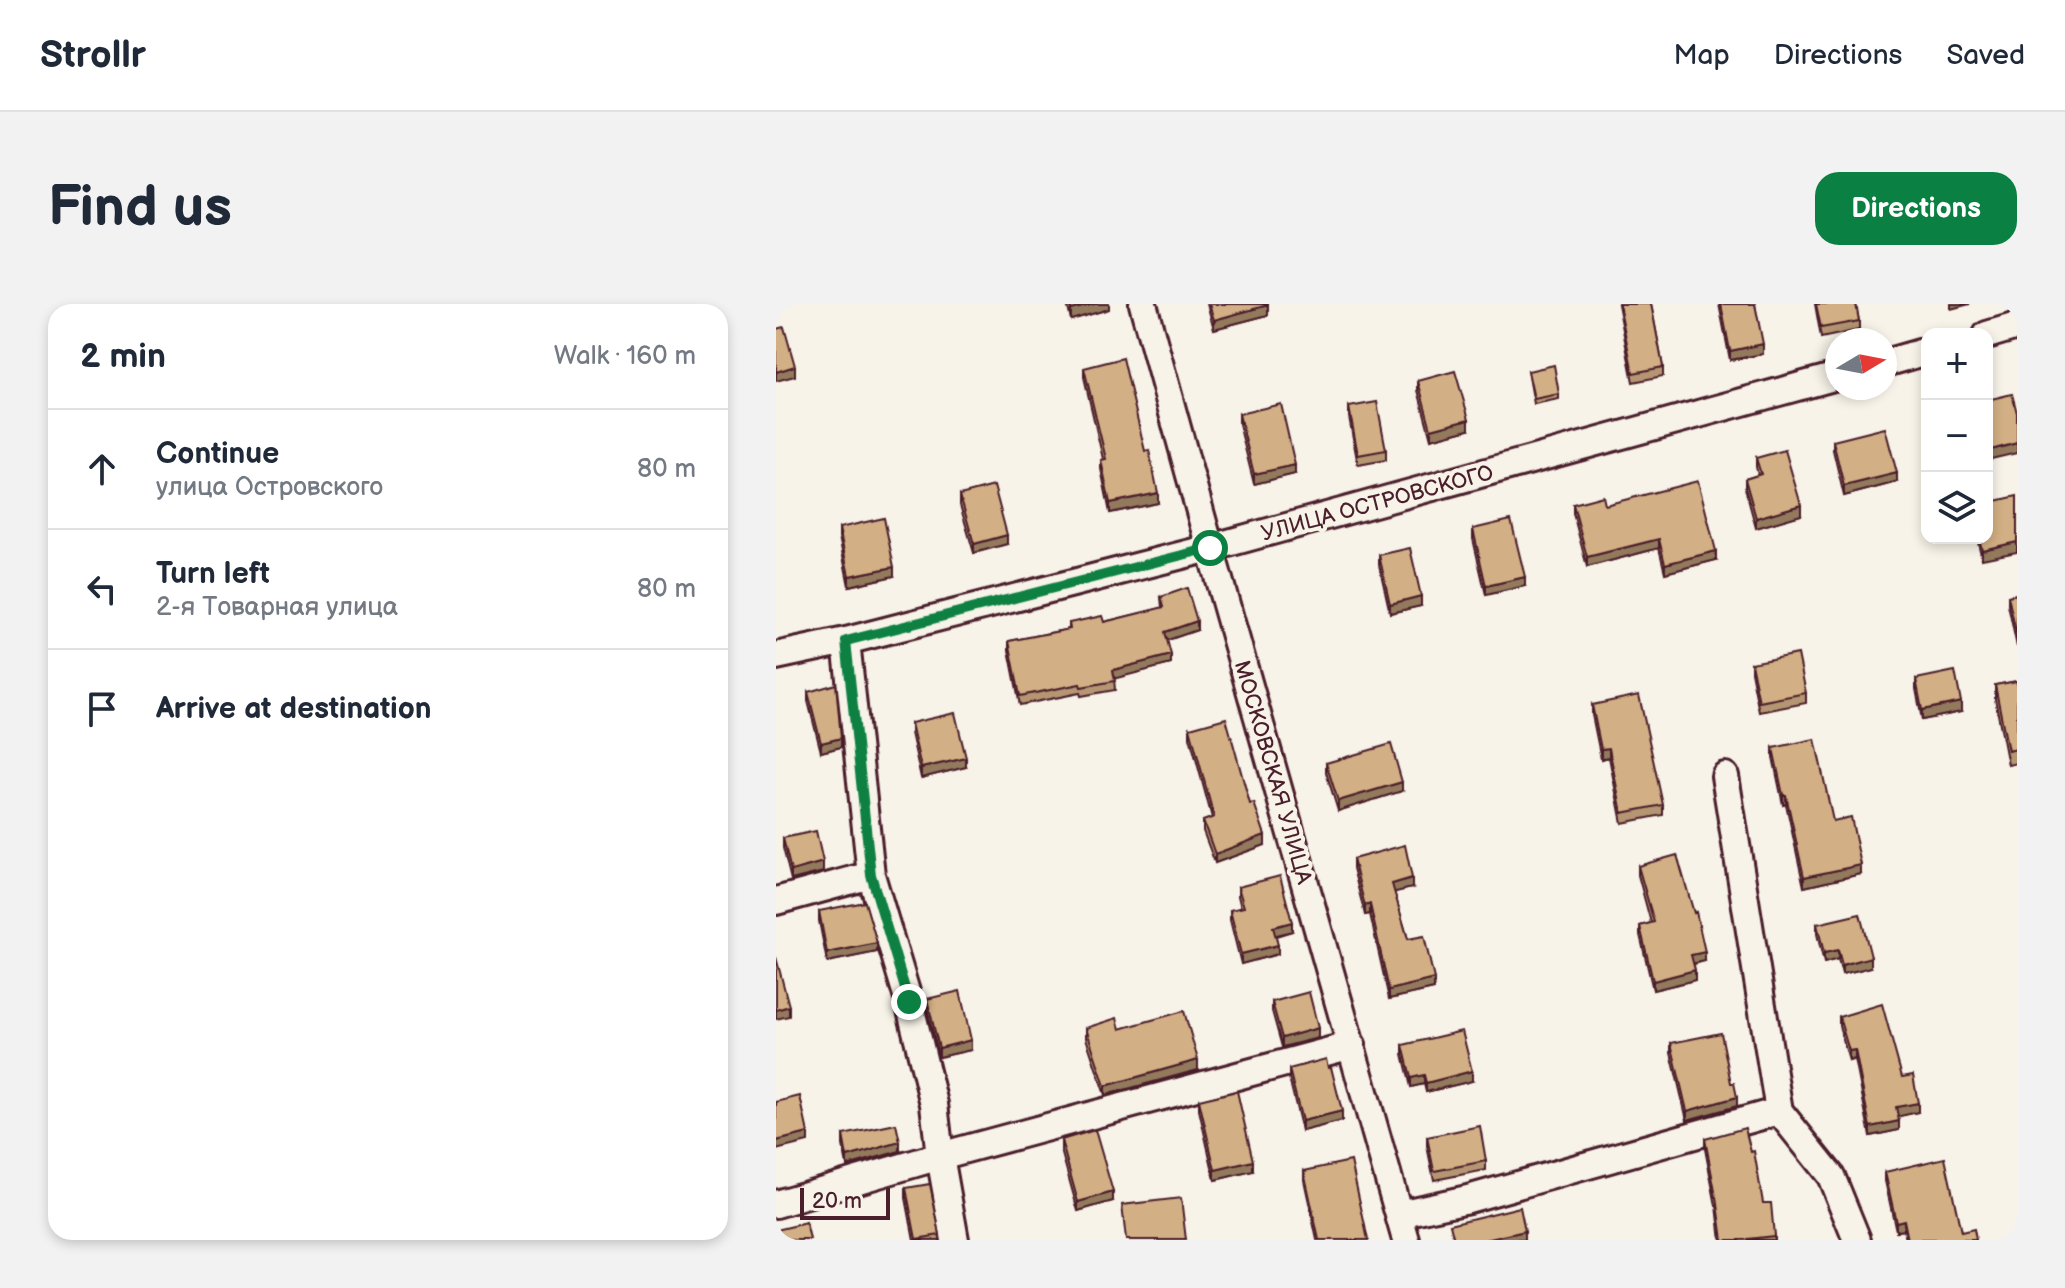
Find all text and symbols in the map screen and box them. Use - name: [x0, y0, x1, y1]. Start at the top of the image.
- text: Strollr: [40, 33, 146, 78]
- text: Map: [1673, 39, 1730, 72]
- text: Directions: [1774, 39, 1902, 72]
- text: Saved: [1946, 39, 2025, 72]
- button: Directions: [1815, 172, 2017, 245]
- text: Find us: [48, 175, 232, 242]
- north arrow: [1825, 328, 1897, 400]
- map controls: [1921, 328, 1993, 544]
- button: +: [1921, 328, 1993, 400]
- text: 2 min: [80, 336, 166, 377]
- text: Walk · 160 m: [554, 341, 696, 372]
- button: −: [1921, 400, 1993, 472]
- text: Continue: [156, 436, 279, 472]
- icon: ahead: [80, 447, 124, 491]
- text: 80 m: [637, 454, 696, 485]
- street label: УЛИЦА ОСТРОВСКОГО: [1258, 459, 1497, 547]
- text: улица Островского: [156, 472, 383, 503]
- button: layers: [1921, 472, 1993, 544]
- route start: [1192, 530, 1228, 566]
- text: Turn left: [156, 556, 270, 592]
- icon: left: [80, 567, 124, 611]
- text: 80 m: [637, 574, 696, 605]
- text: 2-я Товарная улица: [156, 592, 398, 623]
- street label: МОСКОВСКАЯ УЛИЦА: [1228, 658, 1318, 888]
- icon: arrive: [80, 687, 124, 731]
- text: Arrive at destination: [156, 691, 432, 727]
- route end: [891, 984, 927, 1020]
- scale bar: [800, 1184, 890, 1220]
- text: 20 m: [812, 1188, 862, 1215]

